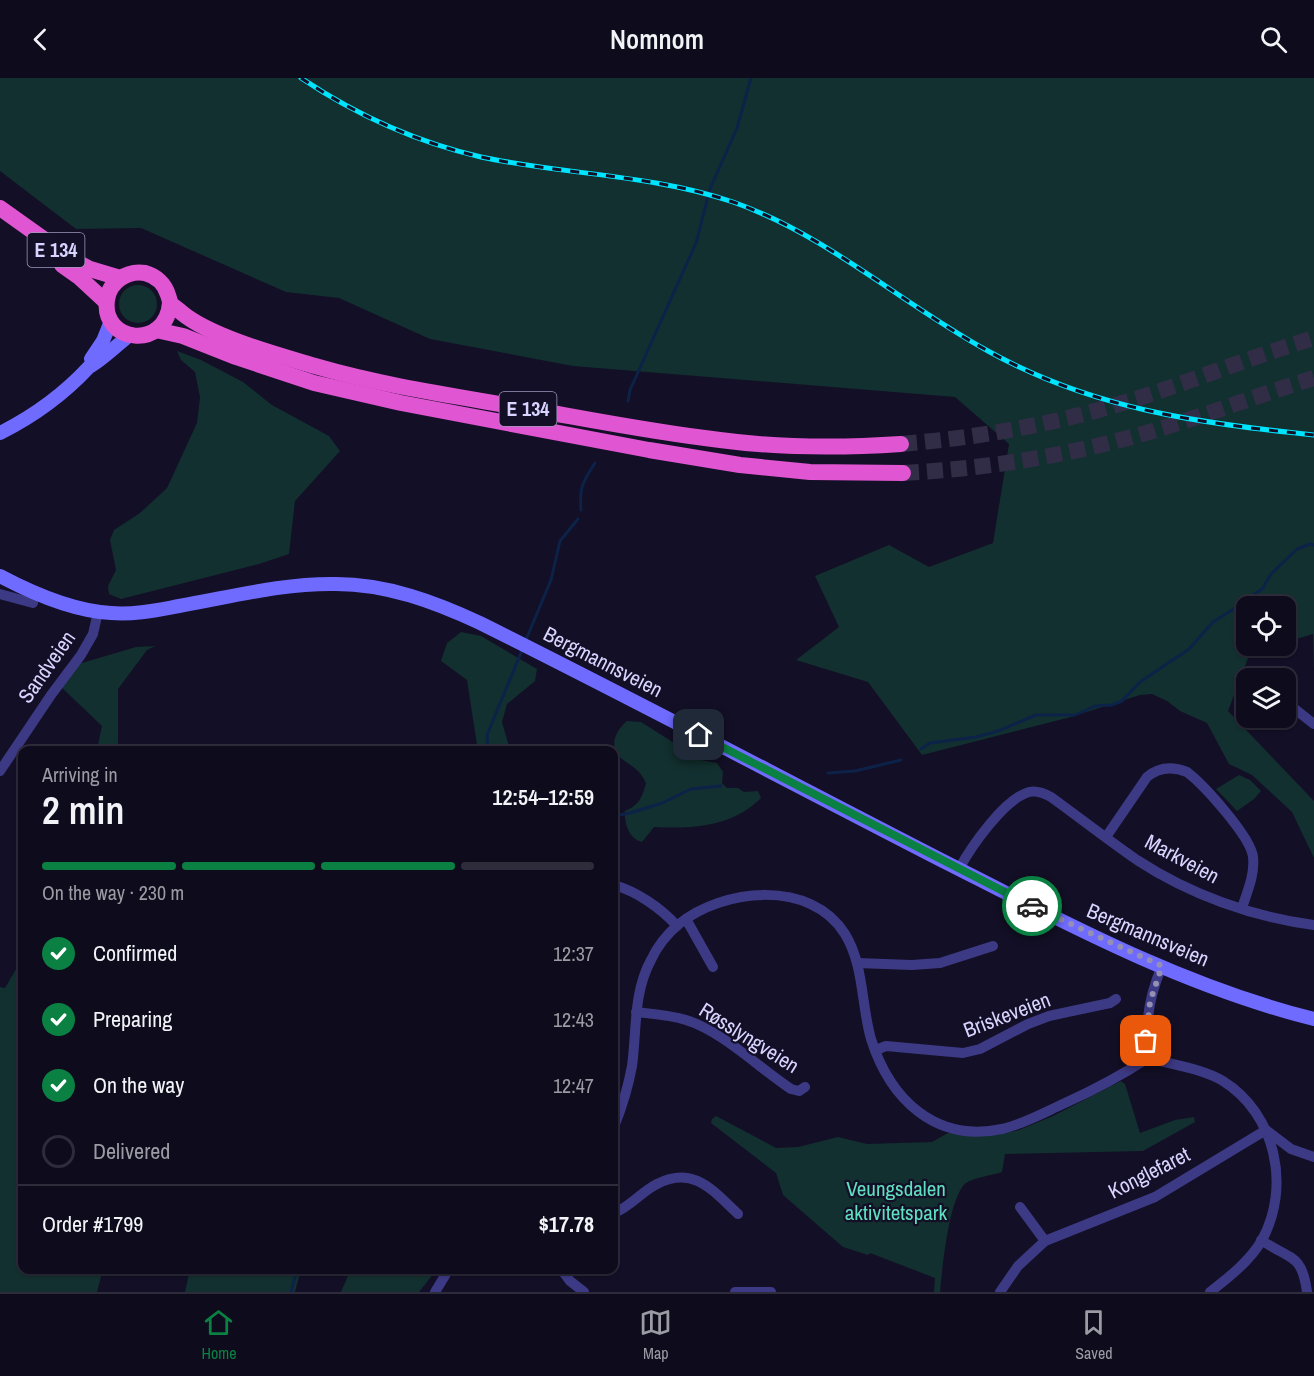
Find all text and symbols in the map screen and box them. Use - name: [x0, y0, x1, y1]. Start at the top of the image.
- text: Nomnom: [610, 21, 704, 57]
- icon: back: [24, 23, 57, 56]
- icon: search: [1257, 23, 1290, 56]
- road number: E 134: [28, 233, 84, 267]
- road number: E 134: [500, 392, 556, 426]
- map controls: [1236, 596, 1296, 728]
- button: locate: [1236, 596, 1296, 656]
- street label: Bergmannsveien: [539, 619, 668, 704]
- street label: Sandveien: [11, 625, 82, 709]
- button: layers: [1236, 668, 1296, 728]
- pin: [673, 709, 724, 760]
- icon: home: [682, 718, 715, 751]
- text: Arriving in: [42, 761, 118, 788]
- text: 12:54–12:59: [492, 782, 594, 812]
- text: 2 min: [42, 784, 124, 836]
- street label: Markveien: [1140, 827, 1225, 890]
- courier: [1002, 876, 1062, 936]
- text: On the way · 230 m: [42, 879, 184, 906]
- icon: car: [1016, 890, 1049, 923]
- street label: Bergmannsveien: [1083, 896, 1214, 973]
- icon: check: [42, 937, 75, 970]
- text: Confirmed: [93, 938, 177, 968]
- text: 12:37: [553, 940, 594, 967]
- street label: Briskeveien: [959, 985, 1054, 1044]
- street label: Røsslyngveien: [694, 995, 805, 1080]
- icon: check: [42, 1003, 75, 1036]
- text: Preparing: [93, 1004, 172, 1034]
- text: 12:43: [553, 1006, 594, 1033]
- pin: [1120, 1015, 1171, 1066]
- icon: bag: [1129, 1024, 1162, 1057]
- icon: check: [42, 1069, 75, 1102]
- text: On the way: [93, 1070, 184, 1100]
- text: 12:47: [553, 1072, 594, 1099]
- text: Delivered: [93, 1136, 170, 1166]
- street label: Konglefaret: [1103, 1140, 1195, 1205]
- park label: Veungsdalen aktivitetspark: [845, 1174, 948, 1227]
- text: Order #1799: [42, 1209, 143, 1239]
- text: $17.78: [539, 1209, 594, 1239]
- tab: Home: [201, 1306, 236, 1364]
- tab: Map: [639, 1306, 672, 1364]
- tab: Saved: [1075, 1306, 1113, 1364]

